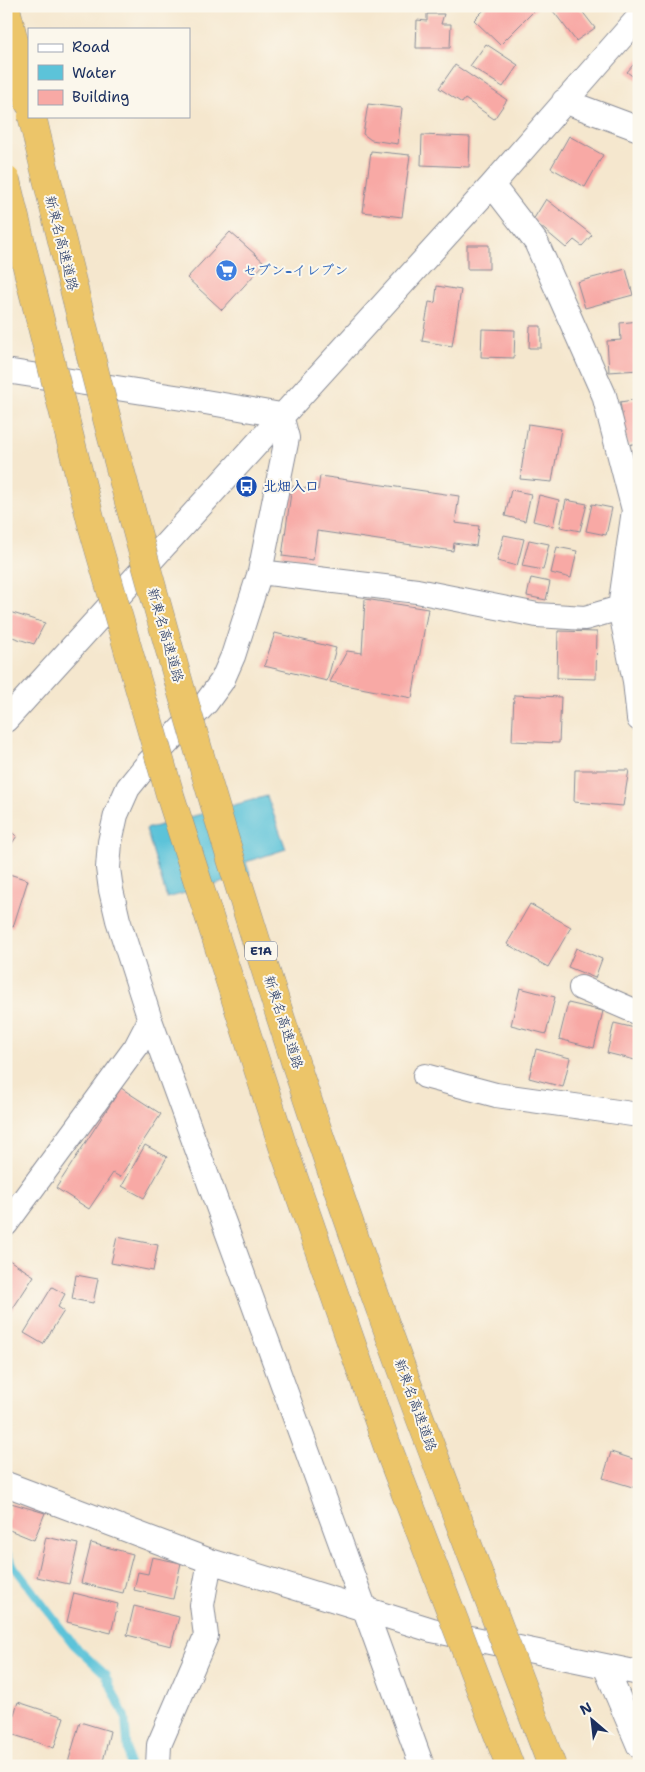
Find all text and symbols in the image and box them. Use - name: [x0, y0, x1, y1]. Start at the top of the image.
- legend: [28, 28, 190, 118]
- text: Road: [72, 37, 110, 57]
- text: Water: [72, 63, 116, 83]
- text: Building: [72, 87, 129, 107]
- street label: 新東名高速道路: [41, 193, 83, 293]
- supermarket icon: セブン-イレブン: [215, 258, 239, 282]
- place label: セブン-イレブン: [243, 261, 348, 279]
- bus stop icon: 北畑入口: [235, 474, 259, 498]
- place label: 北畑入口: [263, 477, 319, 495]
- street label: 新東名高速道路: [144, 585, 188, 685]
- road number: E1A: [245, 941, 277, 960]
- street label: 新東名高速道路: [260, 973, 308, 1071]
- street label: 新東名高速道路: [391, 1356, 441, 1454]
- north arrow: [568, 1694, 618, 1744]
- text: N: [577, 1698, 595, 1719]

